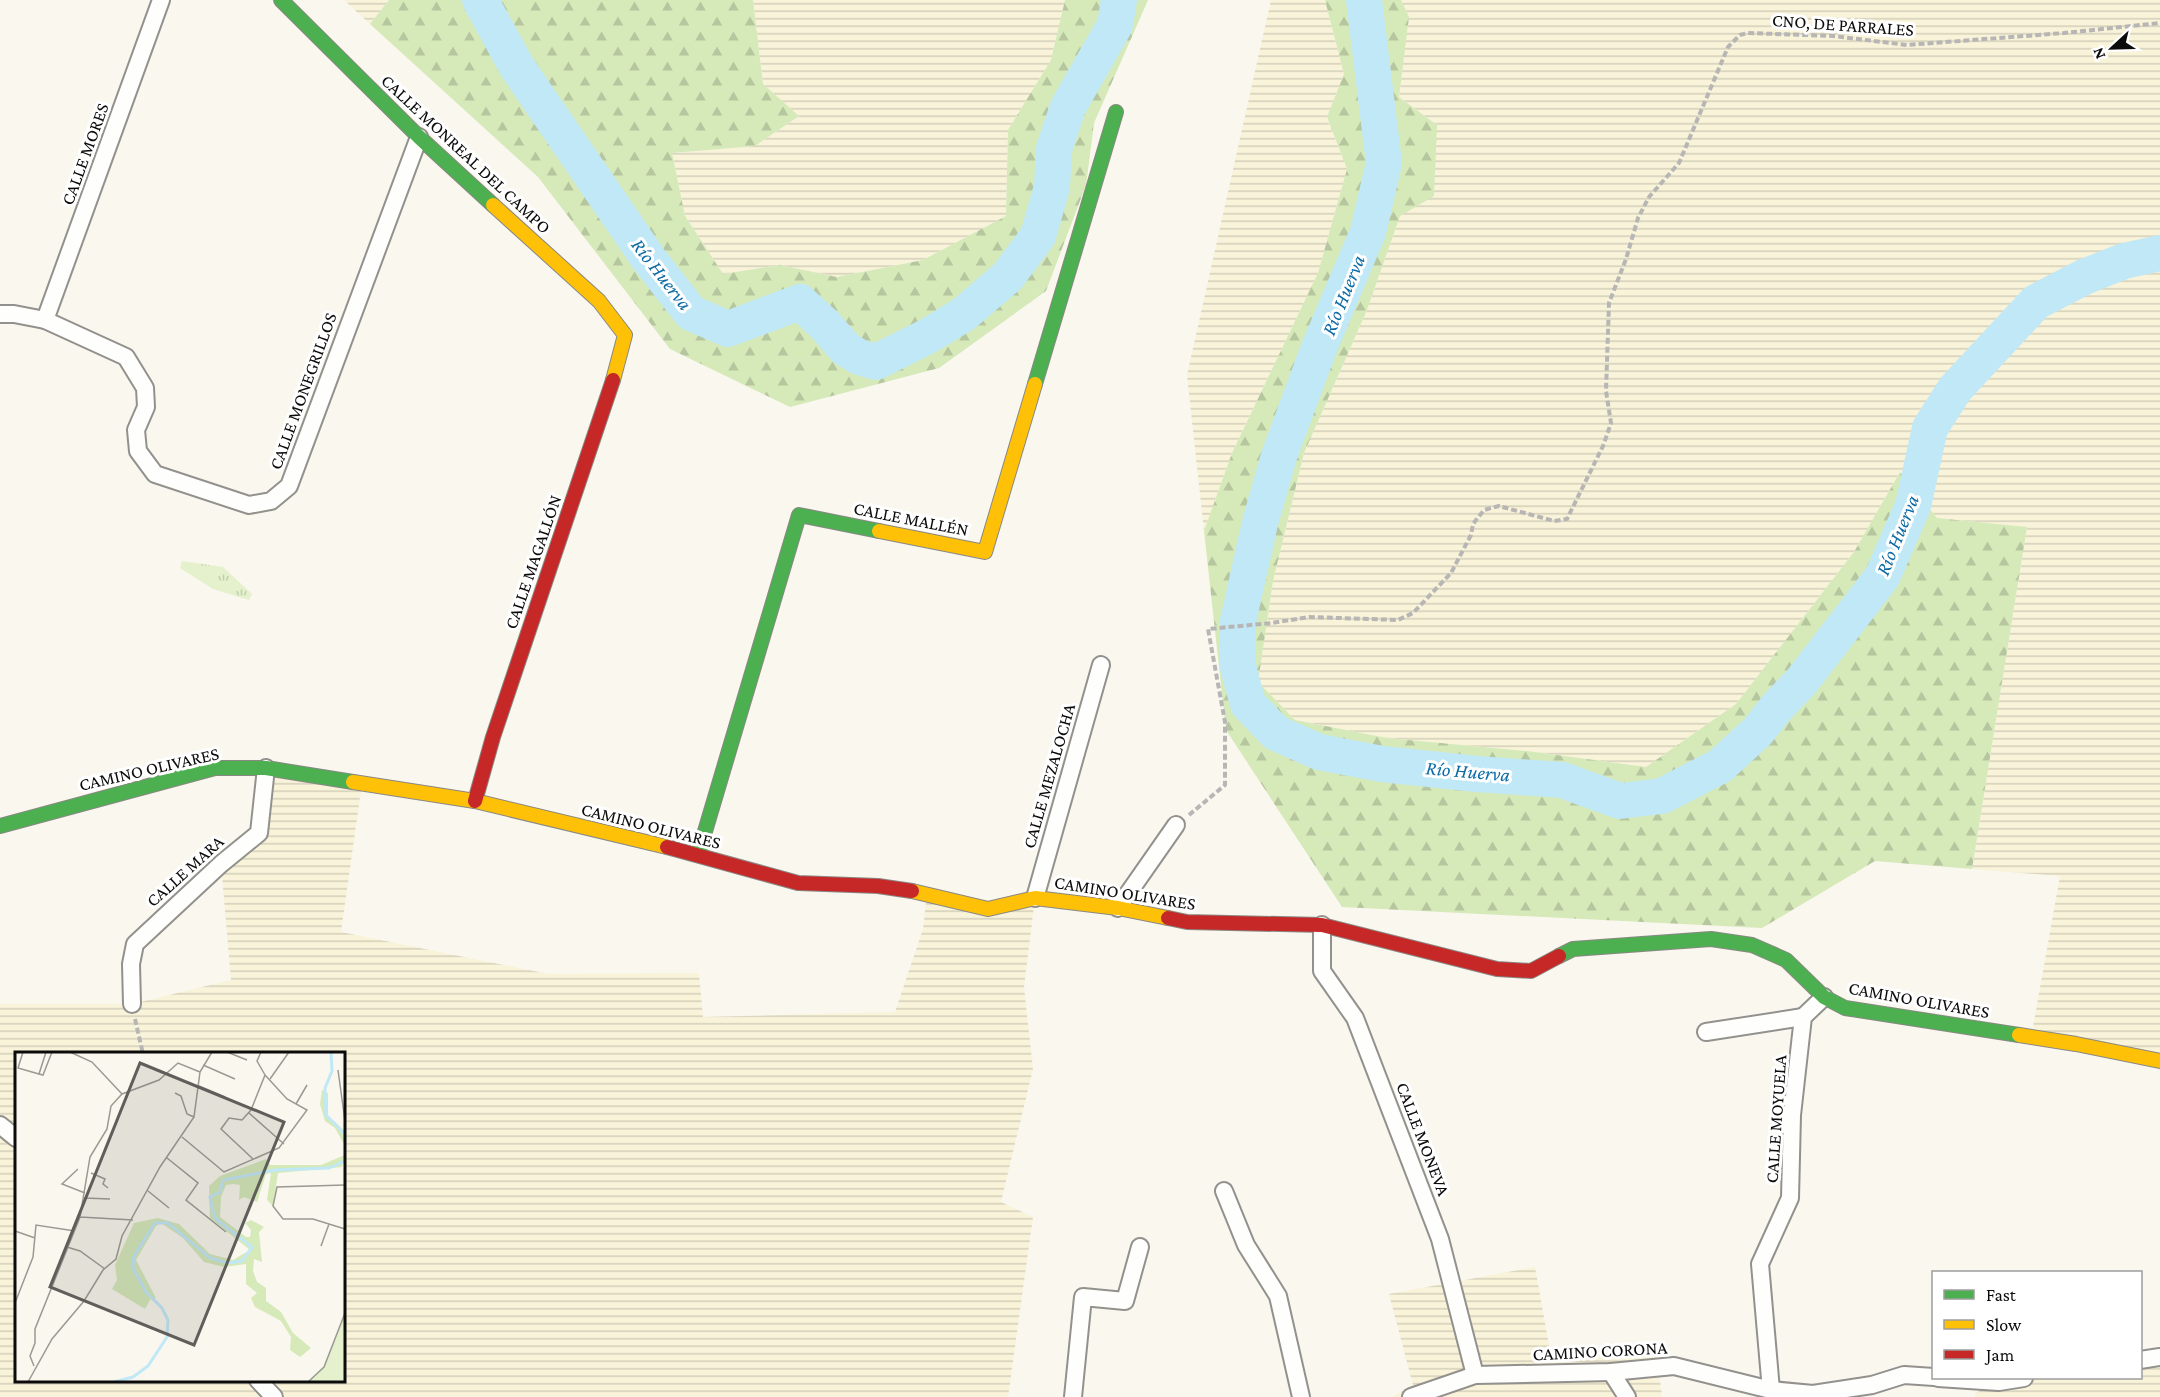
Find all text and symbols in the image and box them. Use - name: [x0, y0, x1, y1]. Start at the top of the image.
- street label: CNO, DE PARRALES: [1771, 10, 1915, 40]
- north arrow: [2082, 18, 2142, 78]
- text: N: [2089, 45, 2108, 62]
- street label: CALLE MONREAL DEL CAMPO: [377, 70, 555, 238]
- street label: CALLE MORES: [57, 100, 113, 208]
- water label: Río Huerva: [627, 234, 697, 314]
- water label: Río Huerva: [1317, 252, 1369, 338]
- street label: CALLE MONEGRILLOS: [265, 310, 341, 472]
- street label: CALLE MAGALLÓN: [501, 492, 565, 632]
- water label: Río Huerva: [1871, 492, 1923, 578]
- street label: CALLE MALLÉN: [852, 498, 970, 540]
- street label: CALLE MEZALOCHA: [1019, 701, 1079, 851]
- street label: CAMINO OLIVARES: [77, 743, 221, 795]
- water label: Río Huerva: [1425, 756, 1511, 786]
- street label: CAMINO OLIVARES: [579, 799, 723, 853]
- street label: CALLE MARA: [142, 831, 228, 911]
- street label: CAMINO OLIVARES: [1053, 872, 1197, 914]
- street label: CAMINO OLIVARES: [1847, 978, 1991, 1022]
- inset map: [15, 1052, 345, 1382]
- street label: CALLE MOYUELA: [1762, 1054, 1791, 1184]
- street label: CALLE MONEVA: [1392, 1079, 1454, 1199]
- legend: [1932, 1271, 2142, 1379]
- text: Fast: [1986, 1285, 2017, 1305]
- text: Slow: [1986, 1315, 2022, 1335]
- street label: CAMINO CORONA: [1532, 1337, 1669, 1365]
- text: Jam: [1984, 1345, 2015, 1365]

